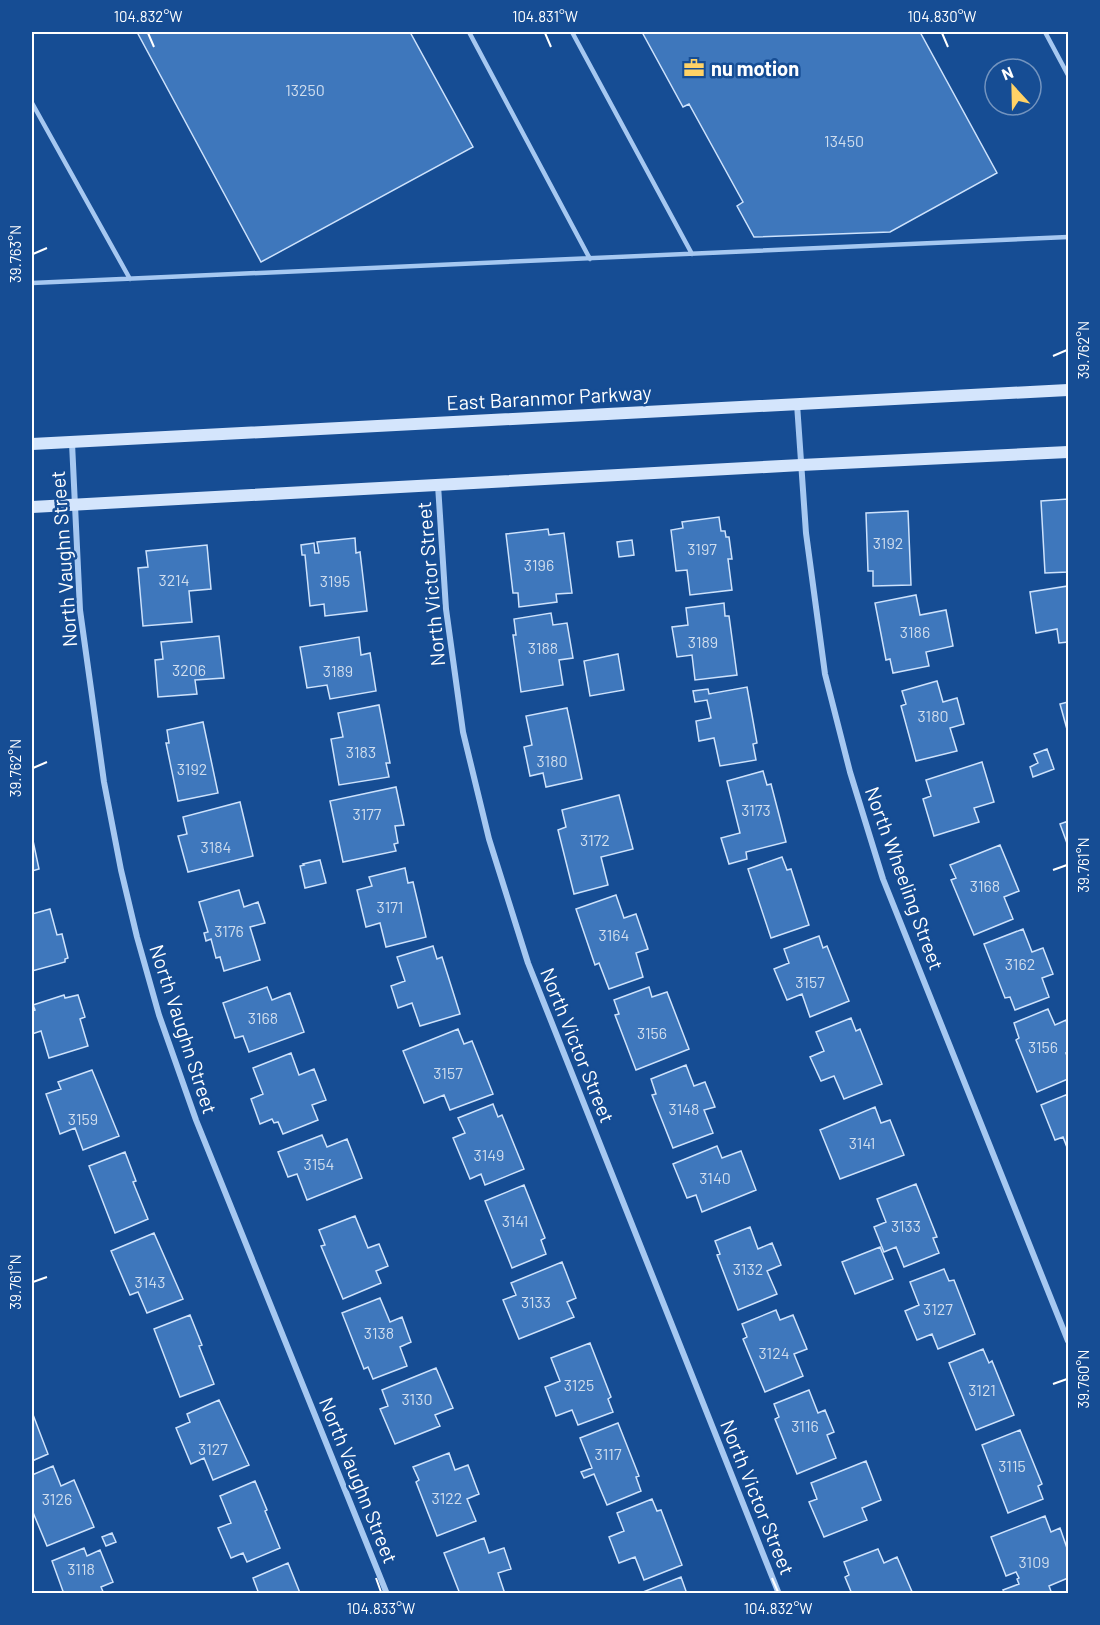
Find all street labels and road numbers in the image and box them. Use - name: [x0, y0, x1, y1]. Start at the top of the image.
- street label: East Baranmor Parkway: [446, 380, 652, 414]
- street label: North Vaughn Street: [45, 470, 81, 648]
- street label: North Victor Street: [411, 501, 449, 667]
- street label: North Wheeling Street: [861, 783, 949, 973]
- street label: North Vaughn Street: [145, 941, 223, 1117]
- street label: North Victor Street: [536, 964, 620, 1126]
- street label: North Vaughn Street: [315, 1394, 403, 1566]
- street label: North Victor Street: [716, 1416, 800, 1578]

